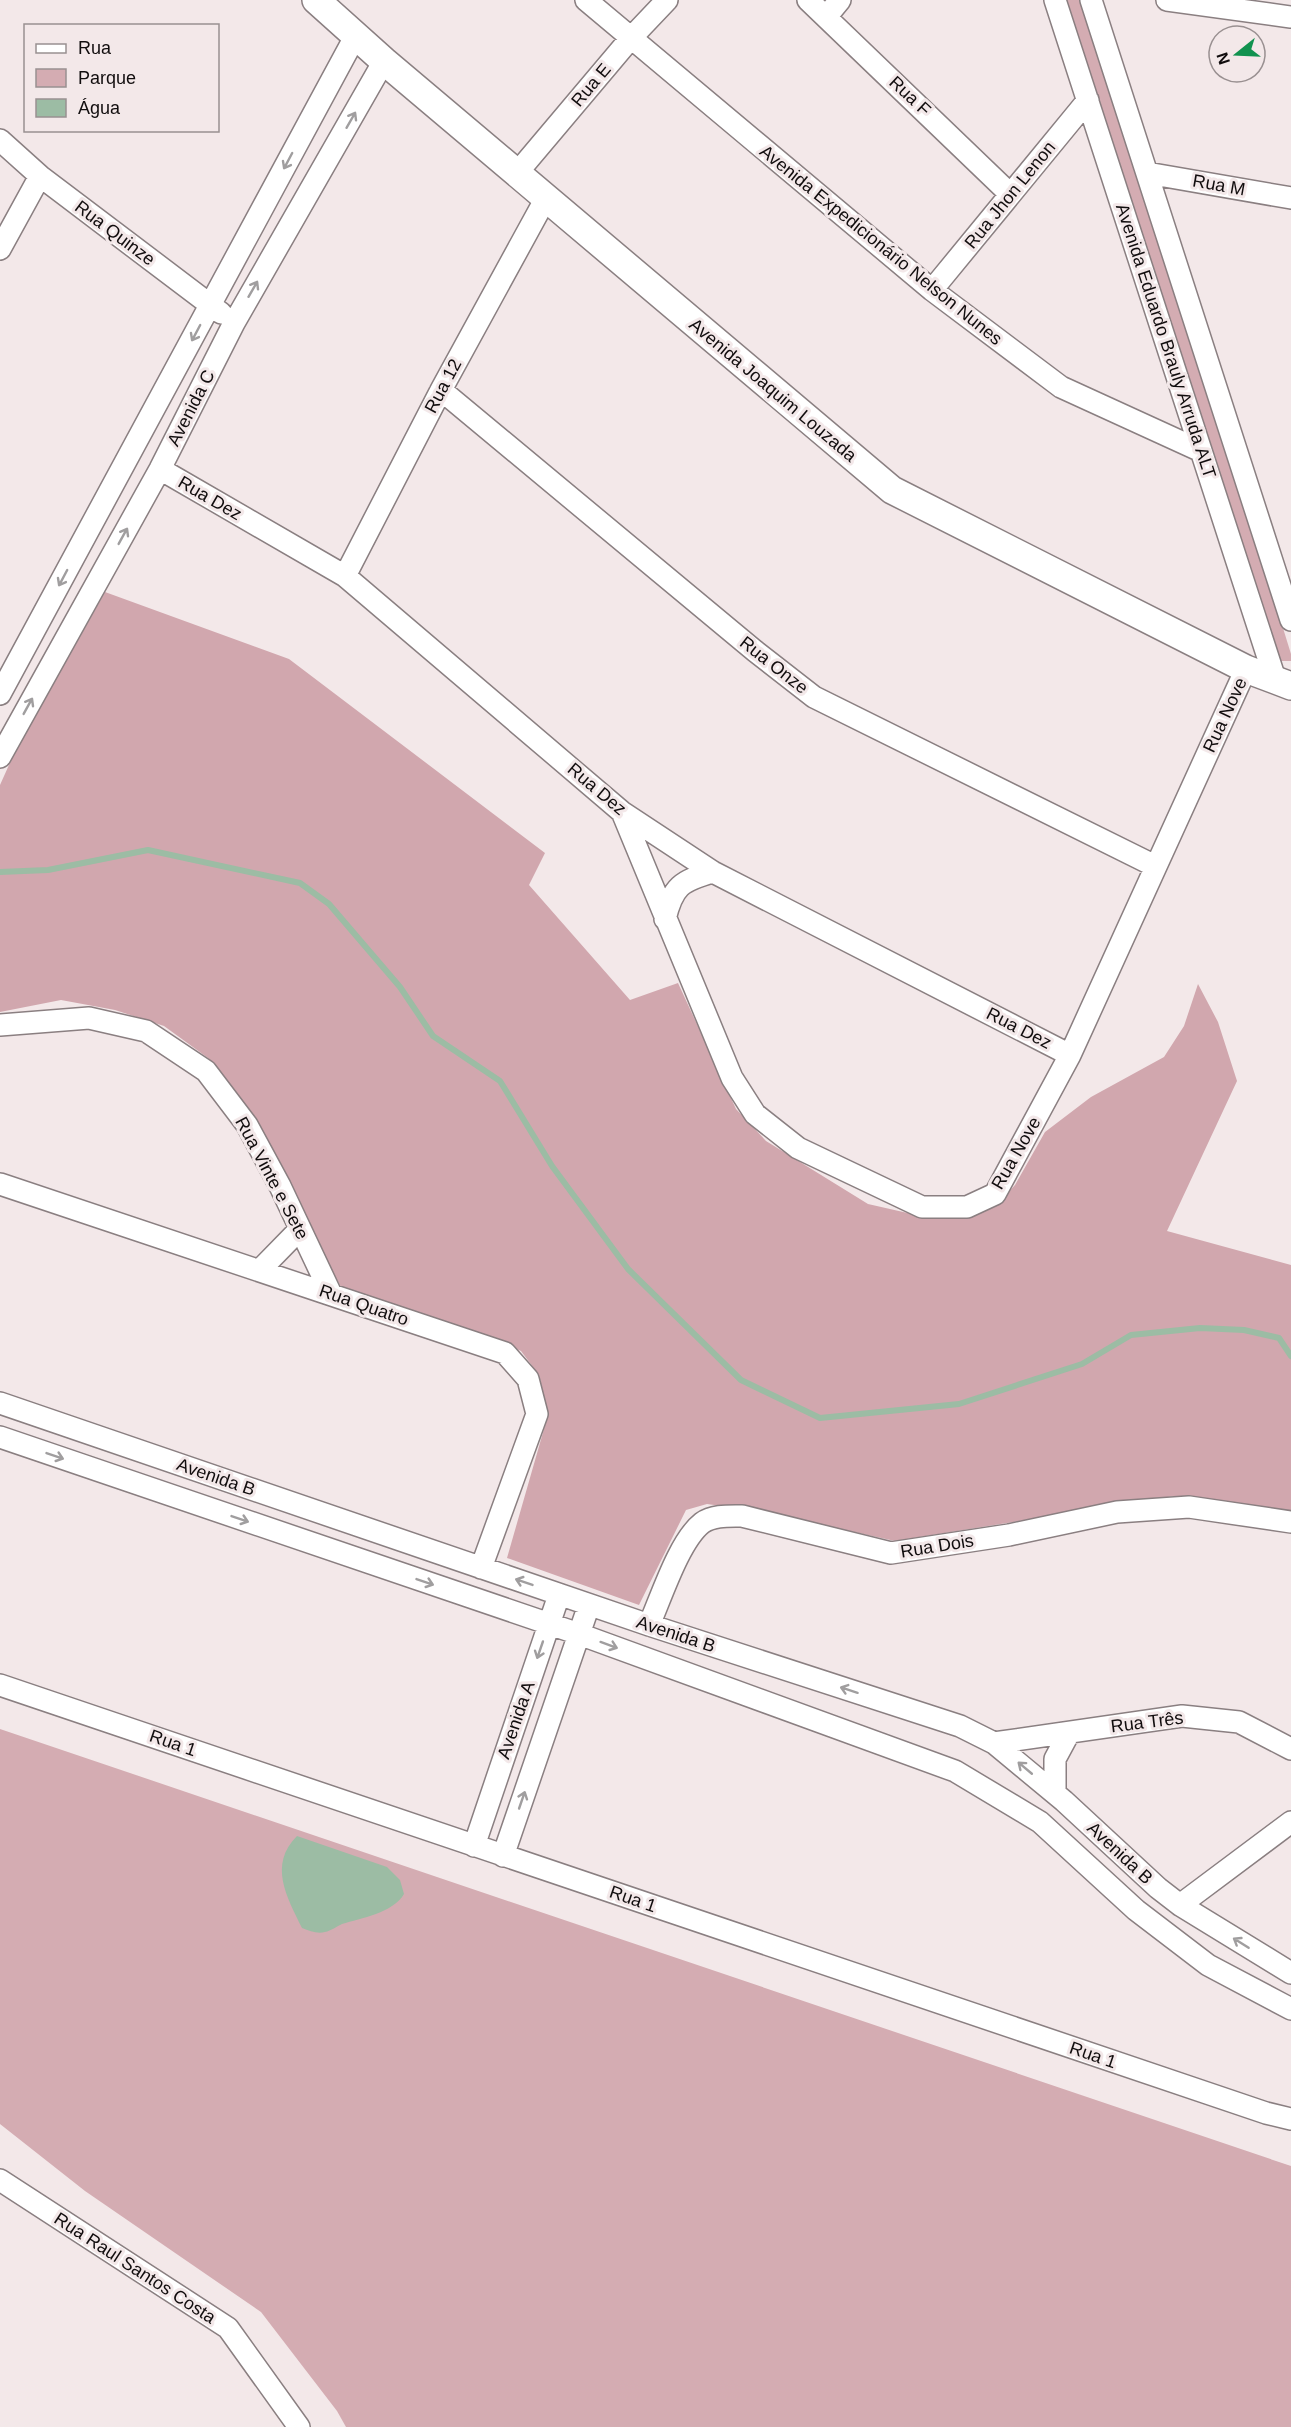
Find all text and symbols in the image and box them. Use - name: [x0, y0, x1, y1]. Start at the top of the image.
- legend: [24, 24, 219, 132]
- north arrow: [1207, 24, 1267, 84]
- text: Rua: [78, 38, 112, 58]
- text: N: [1213, 50, 1233, 67]
- street label: Rua E: [567, 59, 615, 111]
- text: Parque: [78, 68, 136, 88]
- street label: Rua F: [885, 72, 935, 120]
- text: Água: [78, 98, 121, 118]
- one-way arrow: [345, 112, 357, 129]
- street label: Rua Jhon Lenon: [961, 137, 1059, 253]
- street label: Avenida Expedicionário Nelson Nunes: [756, 141, 1006, 349]
- one-way arrow: [282, 152, 294, 169]
- street label: Rua M: [1191, 171, 1247, 199]
- street label: Rua Quinze: [71, 196, 159, 270]
- street label: Avenida Eduardo Brauly Arruda ALT: [1112, 201, 1220, 481]
- one-way arrow: [247, 281, 259, 298]
- street label: Avenida Joaquim Louzada: [685, 314, 861, 466]
- one-way arrow: [190, 323, 201, 341]
- street label: Rua 12: [421, 356, 465, 416]
- street label: Avenida C: [163, 367, 219, 449]
- street label: Rua Dez: [175, 472, 245, 524]
- one-way arrow: [117, 528, 129, 545]
- one-way arrow: [57, 569, 69, 586]
- street label: Rua Onze: [736, 632, 812, 698]
- street label: Rua Nove: [1199, 675, 1251, 755]
- one-way arrow: [22, 698, 34, 715]
- street label: Rua Dez: [564, 759, 630, 819]
- street label: Rua Dez: [983, 1003, 1055, 1053]
- street label: Rua Vinte e Sete: [231, 1113, 313, 1243]
- street label: Rua Nove: [987, 1113, 1045, 1193]
- street label: Rua Quatro: [317, 1280, 411, 1330]
- one-way arrow: [45, 1451, 64, 1462]
- street label: Avenida B: [174, 1454, 258, 1500]
- one-way arrow: [230, 1514, 249, 1525]
- street label: Rua Dois: [899, 1530, 975, 1562]
- one-way arrow: [515, 1576, 534, 1587]
- one-way arrow: [415, 1577, 434, 1588]
- street label: Avenida B: [634, 1612, 718, 1656]
- one-way arrow: [534, 1640, 545, 1659]
- one-way arrow: [599, 1640, 618, 1651]
- street label: Avenida A: [493, 1679, 539, 1761]
- one-way arrow: [840, 1684, 859, 1695]
- street label: Rua Três: [1110, 1708, 1184, 1736]
- street label: Rua 1: [147, 1726, 199, 1760]
- one-way arrow: [1018, 1761, 1033, 1775]
- one-way arrow: [518, 1791, 529, 1810]
- street label: Avenida B: [1083, 1818, 1157, 1888]
- street label: Rua 1: [607, 1882, 659, 1916]
- one-way arrow: [1233, 1936, 1250, 1948]
- street label: Rua 1: [1067, 2038, 1119, 2072]
- street label: Rua Raul Santos Costa: [51, 2208, 220, 2328]

